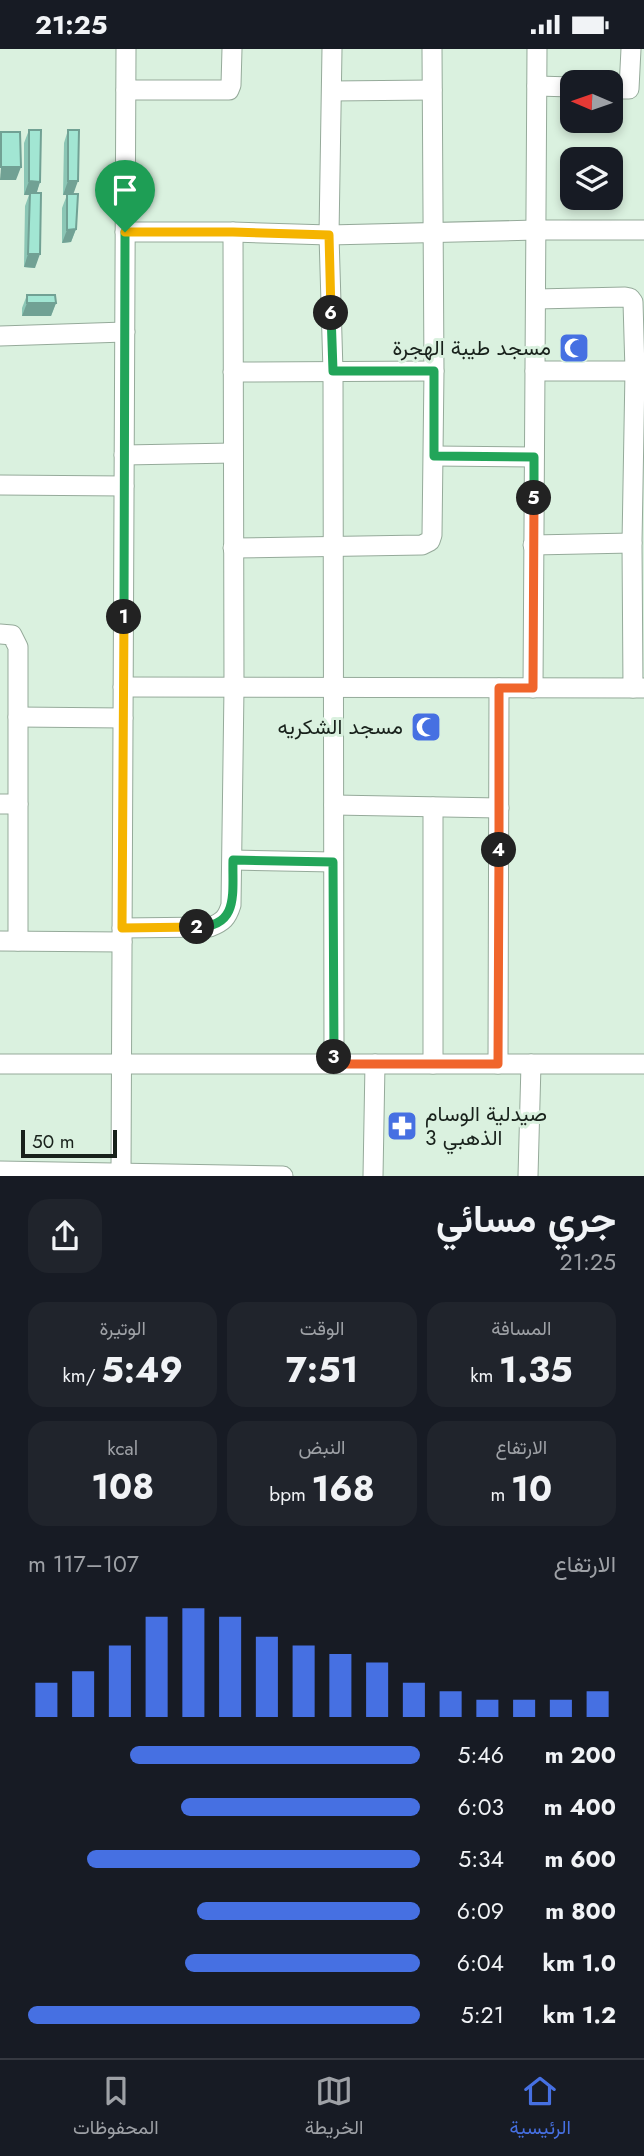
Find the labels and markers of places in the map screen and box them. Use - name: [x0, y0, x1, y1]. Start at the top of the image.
- pin: [95, 160, 155, 232]
- pin: 6: [314, 295, 348, 331]
- mosque icon: مسجد طيبة الهجرة: [557, 331, 591, 365]
- place label: مسجد طيبة الهجرة: [393, 333, 551, 363]
- pin: 5: [516, 481, 552, 515]
- pin: 1: [106, 599, 142, 635]
- mosque icon: مسجد الشكريه: [409, 710, 443, 744]
- place label: مسجد الشكريه: [277, 712, 403, 742]
- pin: 4: [482, 833, 516, 867]
- pin: 2: [180, 909, 214, 945]
- pin: 3: [316, 1039, 352, 1075]
- place label: صيدلية الوسام الذهبي 3: [425, 1099, 547, 1155]
- pharmacy icon: صيدلية الوسام الذهبي 3: [385, 1109, 419, 1143]

